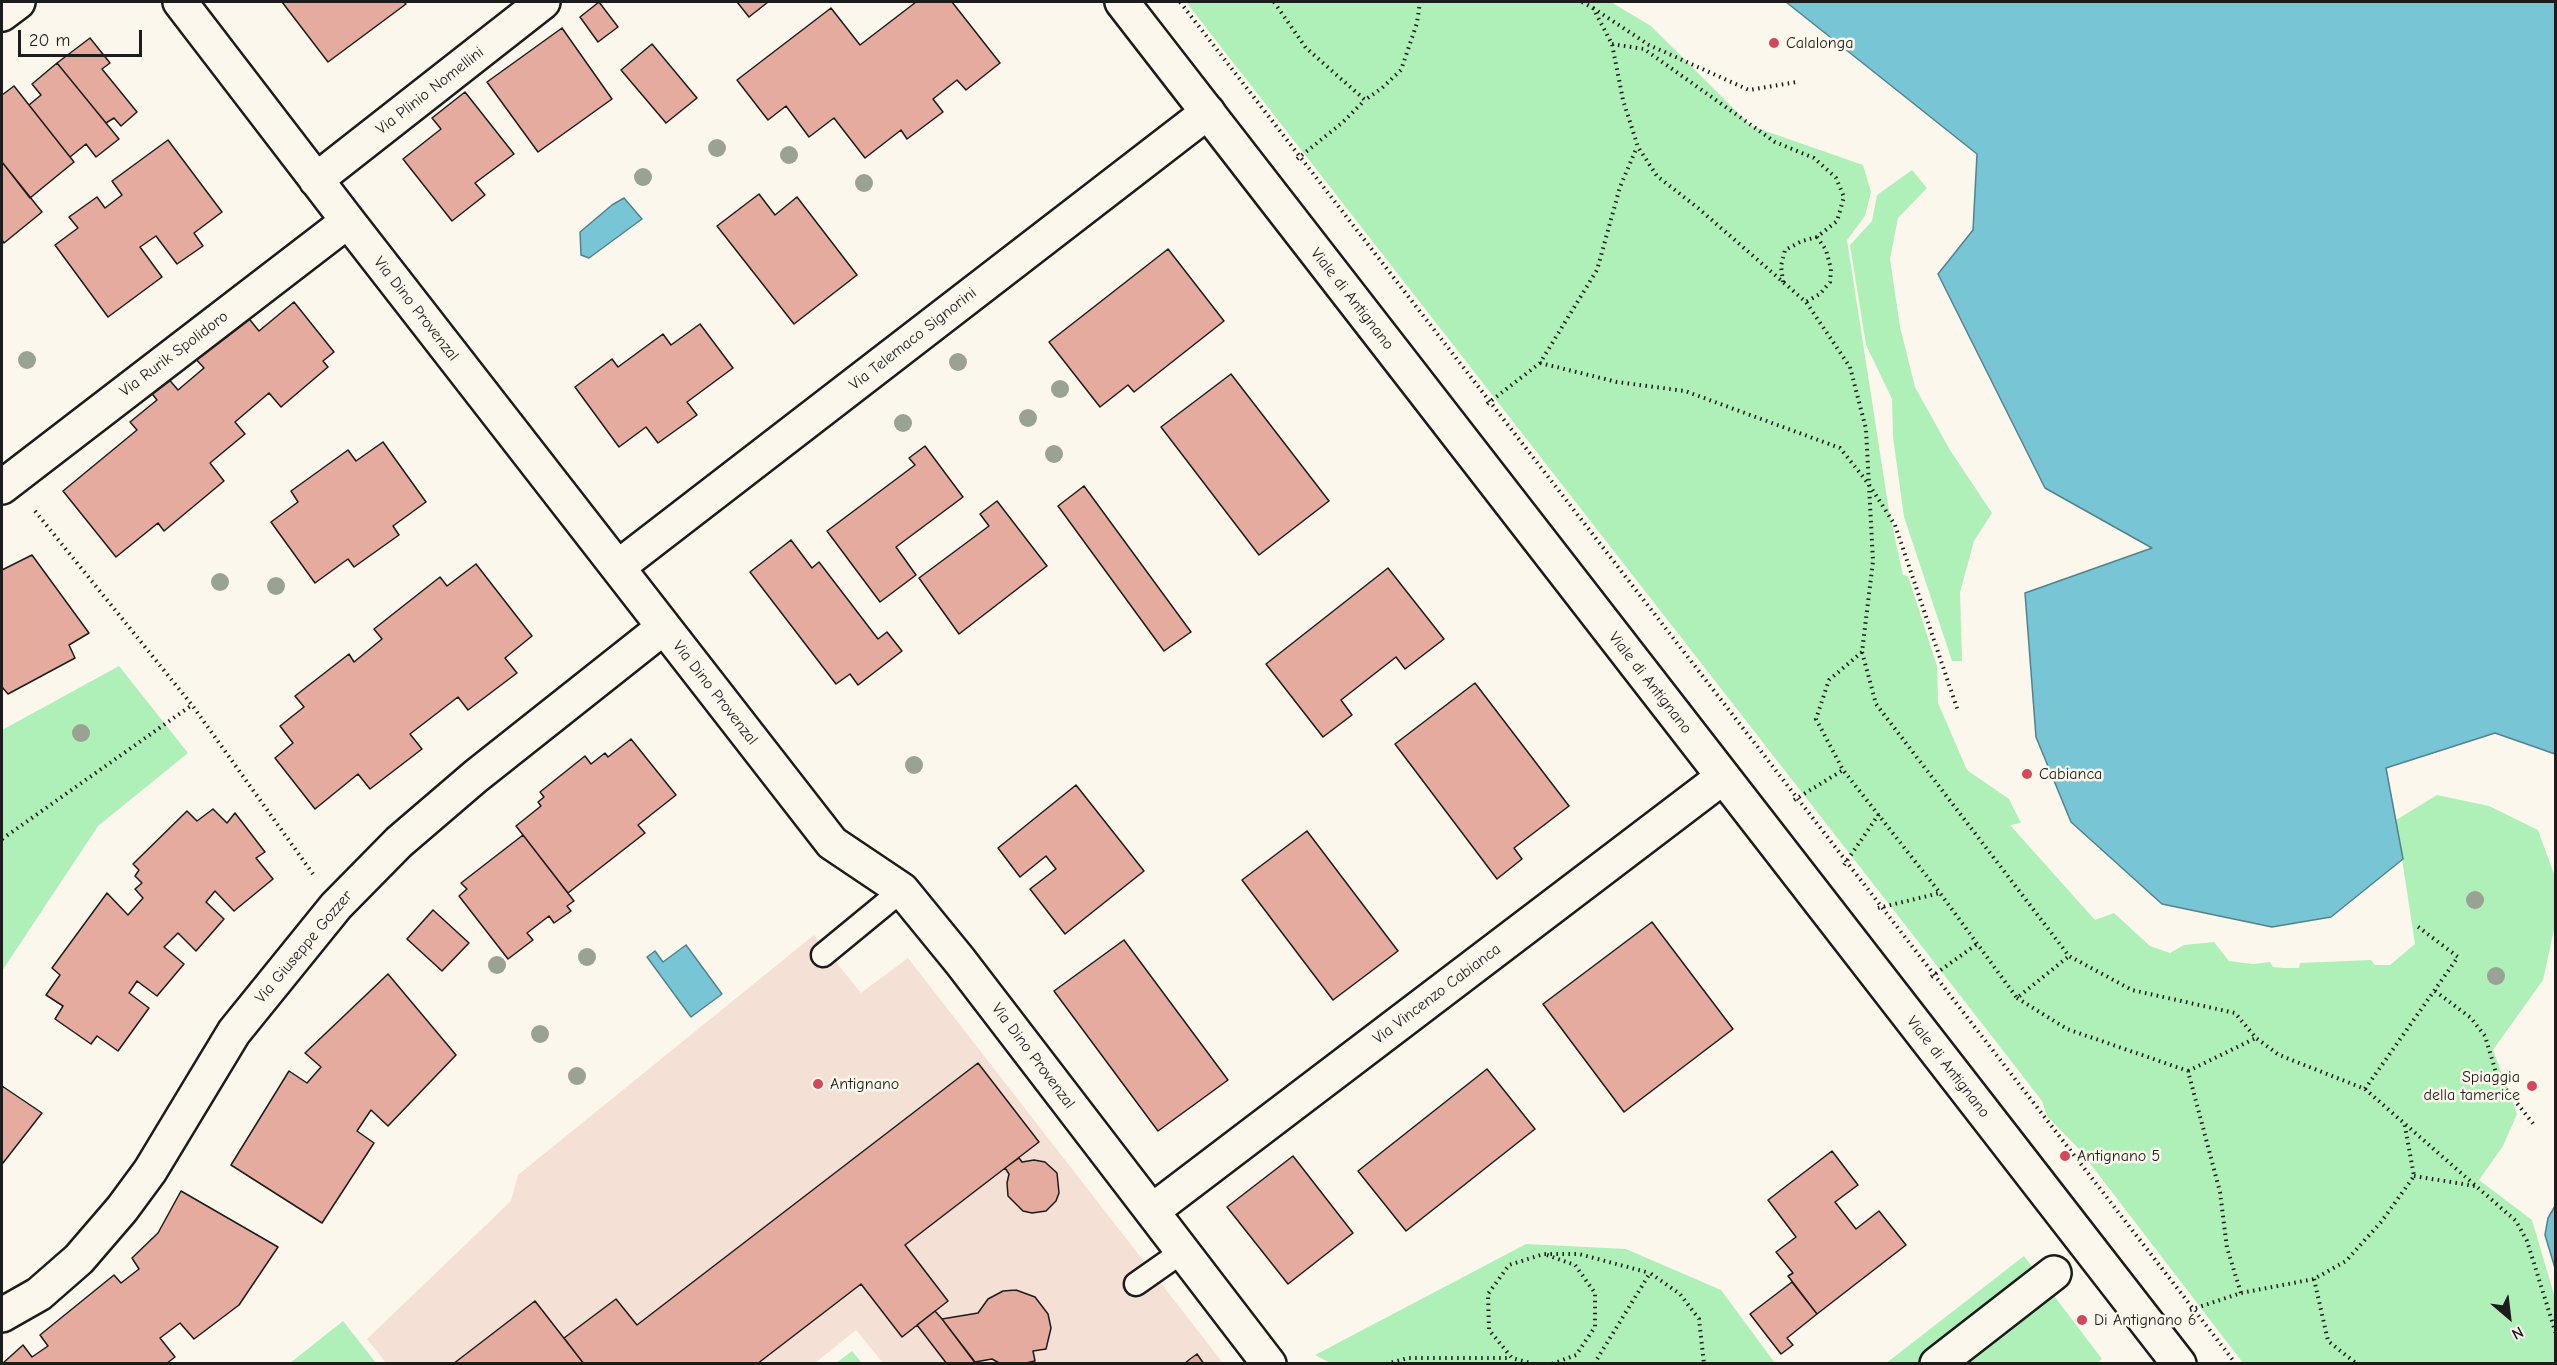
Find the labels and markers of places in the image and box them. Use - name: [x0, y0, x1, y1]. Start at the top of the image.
- place label: Calalonga: [1786, 33, 1853, 53]
- marker: Calalonga: [1767, 36, 1781, 50]
- place label: Cabianca: [2039, 764, 2102, 784]
- marker: Cabianca: [2020, 767, 2034, 781]
- place label: Spiaggia della tamerice: [2424, 1067, 2520, 1105]
- place label: Antignano: [830, 1074, 899, 1094]
- marker: Antignano: [811, 1077, 825, 1091]
- marker: Spiaggia della tamerice: [2525, 1079, 2539, 1093]
- place label: Antignano 5: [2077, 1146, 2160, 1166]
- marker: Antignano 5: [2058, 1149, 2072, 1163]
- place label: Di Antignano 6: [2094, 1310, 2196, 1330]
- marker: Di Antignano 6: [2075, 1313, 2089, 1327]

